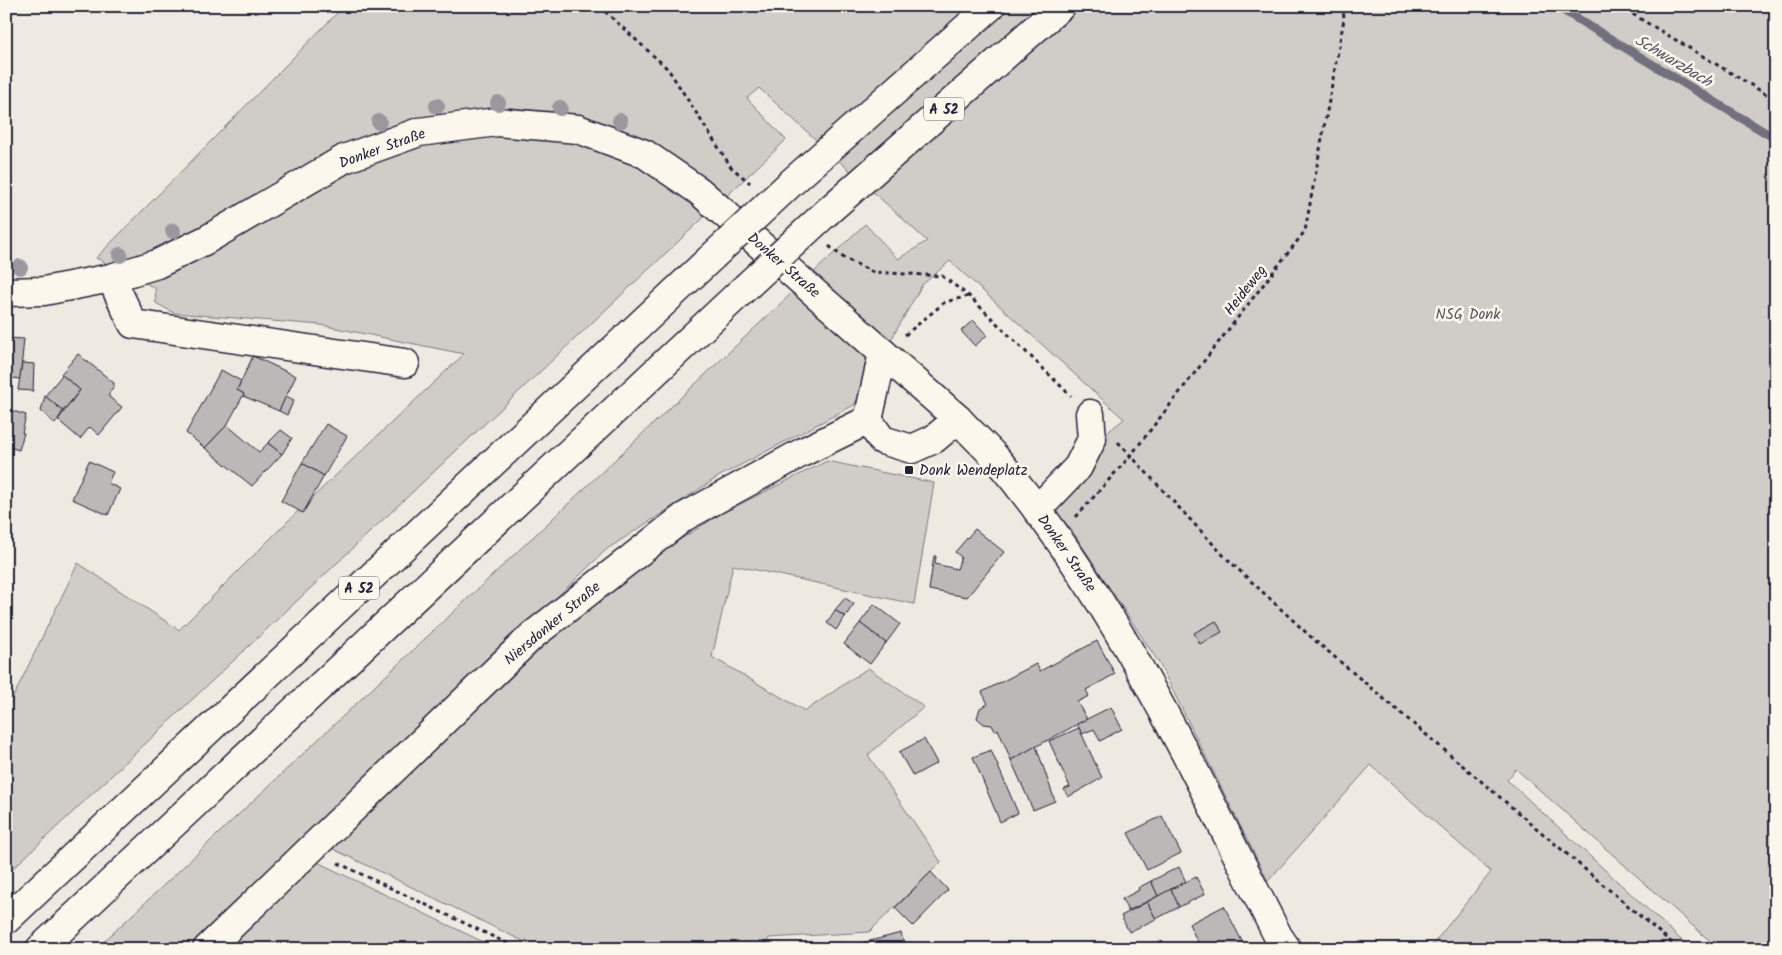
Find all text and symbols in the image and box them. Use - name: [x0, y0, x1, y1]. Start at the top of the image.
- water label: Schwarzbach: [1630, 28, 1718, 95]
- road number: A 52: [924, 98, 964, 120]
- street label: Donker Straße: [336, 122, 429, 176]
- street label: Donker Straße: [741, 227, 826, 305]
- street label: Heideweg: [1218, 260, 1273, 321]
- park label: NSG Donk: [1436, 303, 1501, 327]
- place label: Donk Wendeplatz: [919, 459, 1028, 483]
- marker: Donk Wendeplatz: [903, 464, 915, 476]
- street label: Donker Straße: [1030, 510, 1102, 598]
- road number: A 52: [339, 576, 379, 600]
- street label: Niersdonker Straße: [499, 576, 607, 672]

